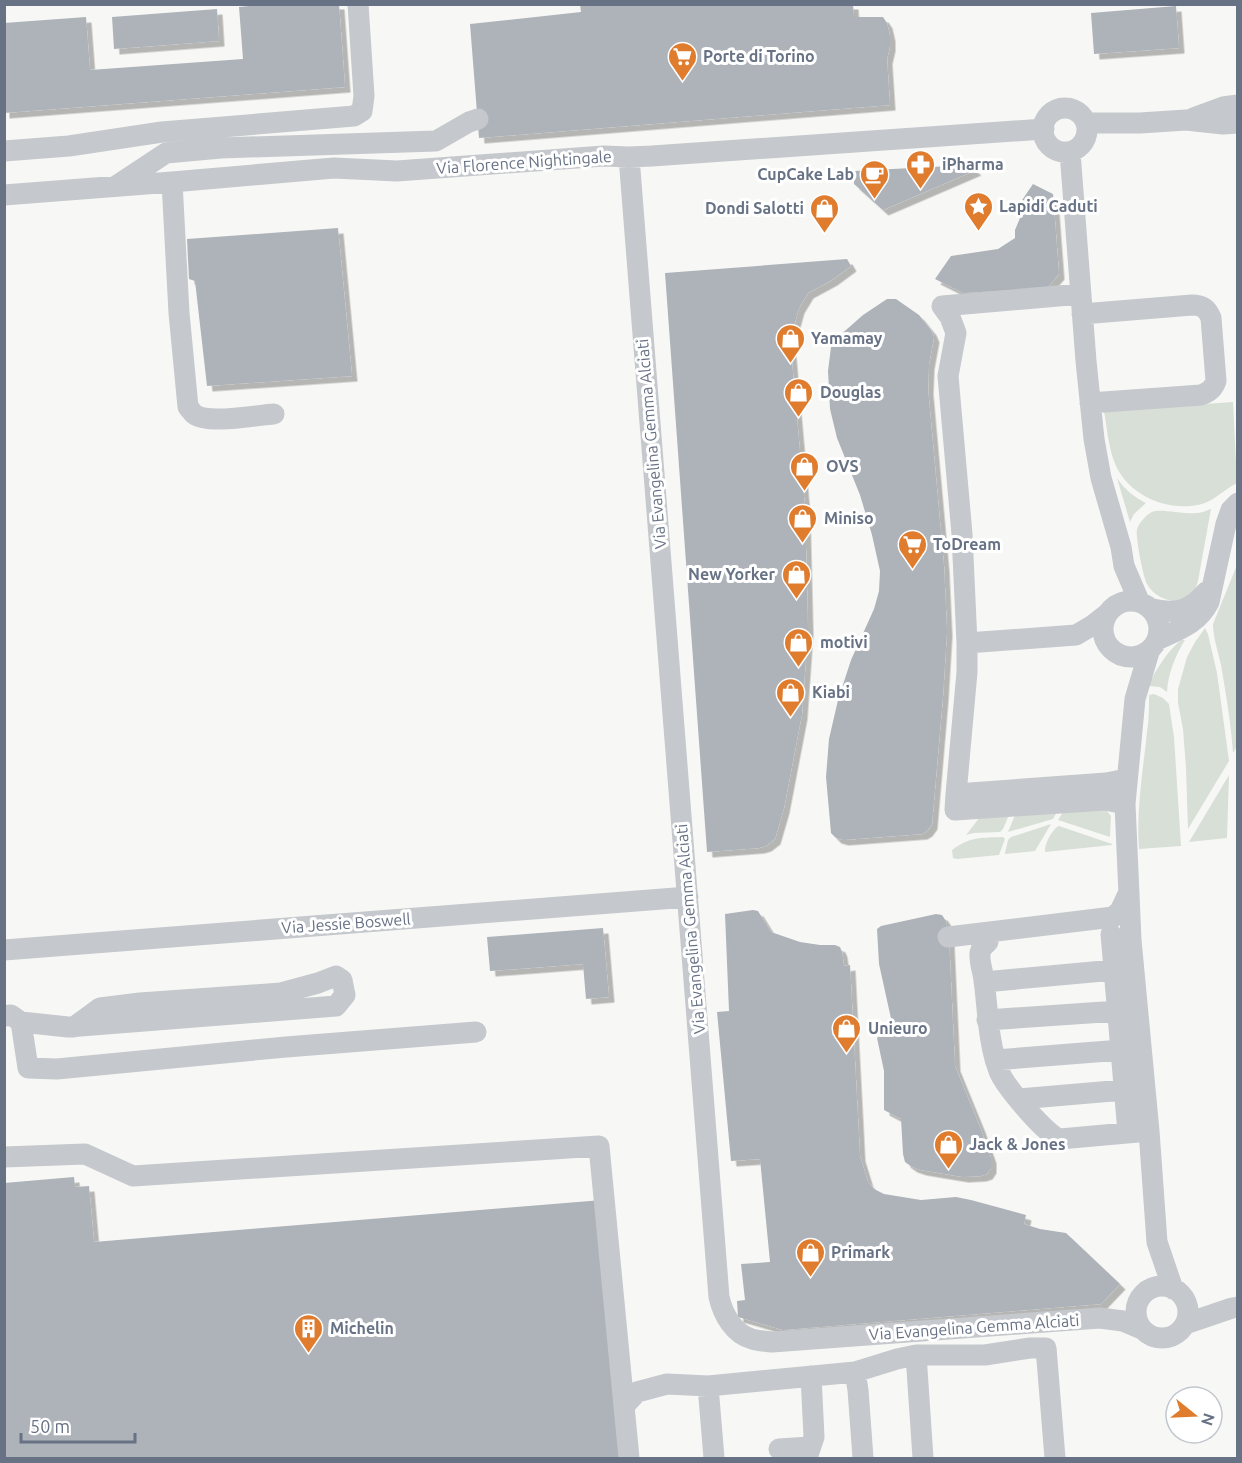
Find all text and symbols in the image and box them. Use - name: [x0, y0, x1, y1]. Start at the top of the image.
- supermarket icon: Porte di Torino: [666, 40, 698, 82]
- place label: Porte di Torino: [703, 47, 815, 65]
- street label: Via Florence Nightingale: [436, 147, 612, 177]
- pharmacy icon: iPharma: [905, 148, 937, 190]
- place label: iPharma: [942, 155, 1004, 173]
- cafe icon: CupCake Lab: [859, 158, 891, 200]
- place label: CupCake Lab: [757, 165, 854, 183]
- place icon: Lapidi Caduti: [962, 190, 994, 232]
- shop icon: Dondi Salotti: [809, 192, 841, 234]
- place label: Lapidi Caduti: [999, 197, 1098, 215]
- place label: Dondi Salotti: [705, 199, 804, 217]
- shop icon: Yamamay: [774, 322, 806, 364]
- place label: Yamamay: [811, 329, 883, 347]
- street label: Via Evangelina Gemma Alciati: [633, 338, 669, 550]
- shop icon: Douglas: [783, 376, 815, 418]
- place label: Douglas: [820, 383, 881, 401]
- shop icon: OVS: [789, 450, 821, 492]
- place label: OVS: [826, 457, 859, 475]
- shop icon: Miniso: [787, 502, 819, 544]
- place label: Miniso: [824, 509, 874, 527]
- supermarket icon: ToDream: [896, 528, 928, 570]
- place label: ToDream: [933, 535, 1001, 553]
- shop icon: New Yorker: [780, 558, 812, 600]
- place label: New Yorker: [688, 565, 775, 583]
- shop icon: motivi: [783, 626, 815, 668]
- place label: motivi: [820, 633, 868, 651]
- shop icon: Kiabi: [775, 676, 807, 718]
- place label: Kiabi: [812, 683, 850, 701]
- street label: Via Evangelina Gemma Alciati: [672, 823, 708, 1035]
- street label: Via Jessie Boswell: [281, 910, 411, 936]
- shop icon: Unieuro: [831, 1012, 863, 1054]
- place label: Unieuro: [868, 1019, 928, 1037]
- shop icon: Jack & Jones: [932, 1128, 964, 1170]
- place label: Jack & Jones: [969, 1135, 1066, 1153]
- shop icon: Primark: [794, 1236, 826, 1278]
- place label: Primark: [831, 1243, 890, 1261]
- street label: Via Evangelina Gemma Alciati: [868, 1311, 1080, 1343]
- building icon: Michelin: [293, 1312, 325, 1354]
- place label: Michelin: [330, 1319, 394, 1337]
- north arrow: [1164, 1385, 1224, 1445]
- scale bar: [21, 1406, 135, 1444]
- text: N: [1198, 1411, 1219, 1428]
- text: 50 m: [30, 1416, 70, 1436]

